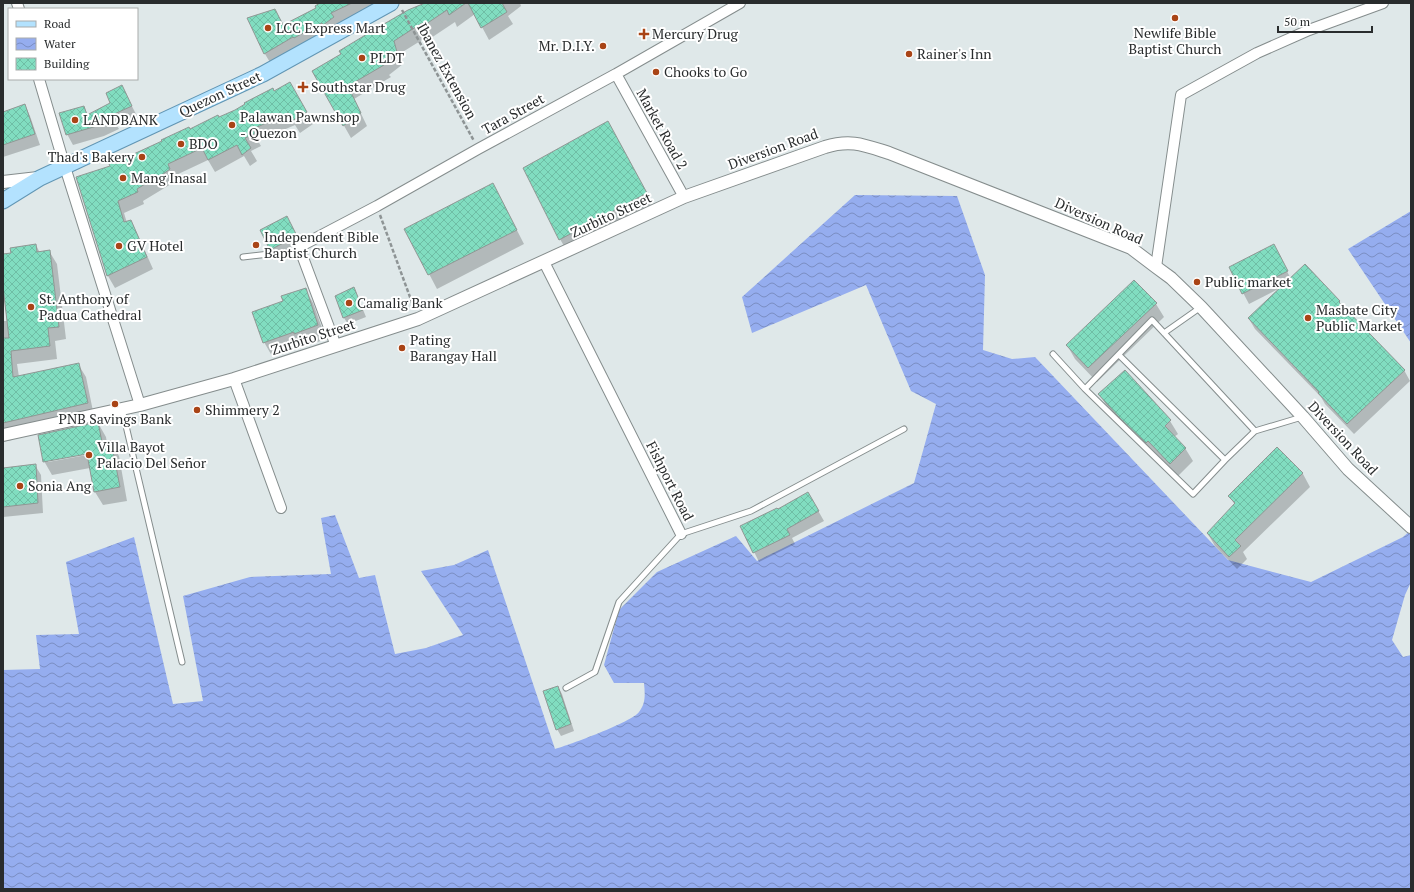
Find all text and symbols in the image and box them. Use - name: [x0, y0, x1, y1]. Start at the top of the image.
- legend: [8, 8, 138, 80]
- scale bar: [1278, 8, 1372, 34]
- marker: Newlife Bible Baptist Church: [1170, 13, 1180, 23]
- text: 50 m: [1284, 14, 1311, 29]
- text: Road: [44, 16, 71, 31]
- place label: LCC Express Mart: [276, 18, 386, 37]
- street label: Ibanez Extension: [413, 19, 482, 123]
- marker: LCC Express Mart: [263, 23, 273, 33]
- place label: Newlife Bible Baptist Church: [1129, 23, 1221, 58]
- place label: Mercury Drug: [652, 24, 739, 43]
- marker: Mercury Drug: [639, 29, 649, 39]
- text: Water: [44, 36, 76, 51]
- place label: Mr. D.I.Y.: [538, 36, 595, 55]
- marker: Mr. D.I.Y.: [598, 41, 608, 51]
- place label: Rainer's Inn: [917, 44, 992, 63]
- place label: PLDT: [370, 48, 405, 67]
- marker: Rainer's Inn: [904, 49, 914, 59]
- marker: PLDT: [357, 53, 367, 63]
- text: Building: [44, 56, 90, 71]
- place label: Chooks to Go: [664, 62, 747, 81]
- street label: Quezon Street: [176, 66, 265, 121]
- marker: Chooks to Go: [651, 67, 661, 77]
- place label: Southstar Drug: [311, 77, 406, 96]
- marker: Southstar Drug: [298, 82, 308, 92]
- street label: Market Road 2: [632, 85, 692, 172]
- street label: Tara Street: [478, 88, 548, 138]
- place label: Palawan Pawnshop - Quezon: [240, 107, 360, 142]
- place label: LANDBANK: [83, 110, 159, 129]
- marker: LANDBANK: [70, 115, 80, 125]
- marker: Palawan Pawnshop - Quezon: [227, 120, 237, 130]
- street label: Diversion Road: [725, 123, 821, 174]
- place label: BDO: [189, 134, 218, 153]
- marker: BDO: [176, 139, 186, 149]
- place label: Thad's Bakery: [48, 147, 135, 166]
- marker: Thad's Bakery: [137, 152, 147, 162]
- place label: Mang Inasal: [131, 168, 207, 187]
- marker: Mang Inasal: [118, 173, 128, 183]
- street label: Zurbito Street: [567, 187, 655, 242]
- street label: Diversion Road: [1052, 193, 1146, 249]
- place label: Independent Bible Baptist Church: [264, 227, 379, 262]
- place label: GV Hotel: [127, 236, 183, 255]
- marker: Independent Bible Baptist Church: [251, 240, 261, 250]
- marker: GV Hotel: [114, 241, 124, 251]
- place label: Public market: [1205, 272, 1292, 291]
- marker: Public market: [1192, 277, 1202, 287]
- place label: St. Anthony of Padua Cathedral: [39, 289, 142, 324]
- place label: Camalig Bank: [357, 293, 443, 312]
- marker: Camalig Bank: [344, 298, 354, 308]
- place label: Masbate City Public Market: [1316, 300, 1403, 335]
- marker: St. Anthony of Padua Cathedral: [26, 302, 36, 312]
- marker: Masbate City Public Market: [1303, 313, 1313, 323]
- street label: Zurbito Street: [268, 314, 358, 359]
- place label: Pating Barangay Hall: [410, 330, 497, 365]
- marker: Pating Barangay Hall: [397, 343, 407, 353]
- street label: Diversion Road: [1304, 397, 1383, 479]
- marker: PNB Savings Bank: [110, 399, 120, 409]
- place label: Shimmery 2: [205, 400, 280, 419]
- marker: Shimmery 2: [192, 405, 202, 415]
- place label: PNB Savings Bank: [59, 409, 172, 428]
- place label: Villa Bayot Palacio Del Señor: [97, 437, 207, 472]
- street label: Fishport Road: [642, 438, 699, 524]
- marker: Villa Bayot Palacio Del Señor: [84, 450, 94, 460]
- place label: Sonia Ang: [28, 476, 92, 495]
- marker: Sonia Ang: [15, 481, 25, 491]

